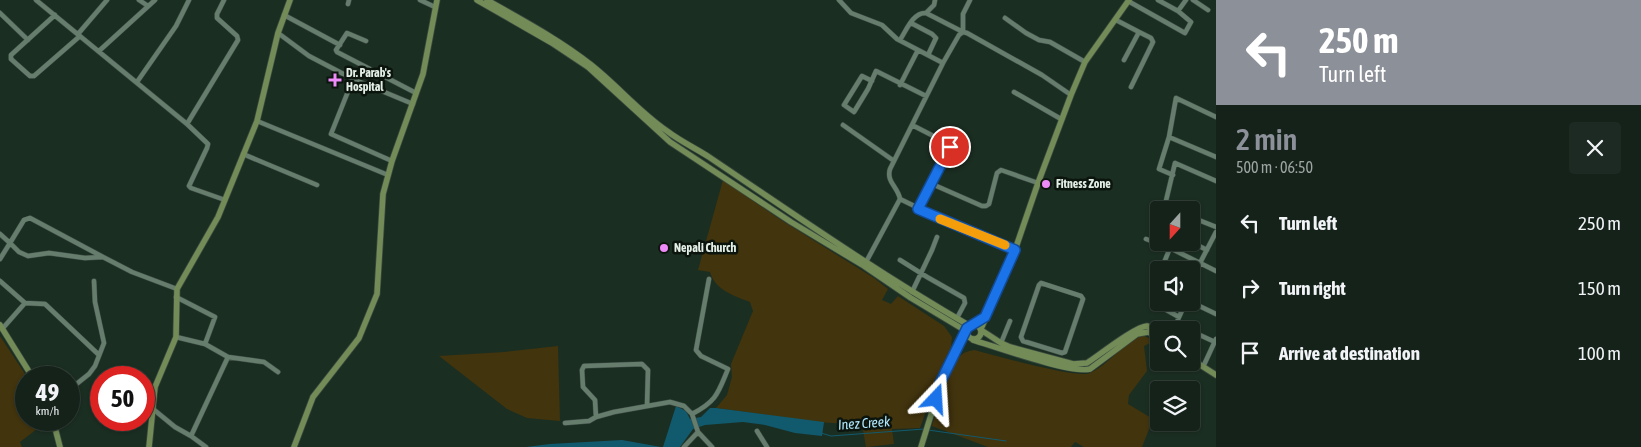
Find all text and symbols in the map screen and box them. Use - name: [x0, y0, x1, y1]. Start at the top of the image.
- icon: left: [1236, 20, 1301, 85]
- text: 250 m: [1319, 20, 1398, 60]
- text: Turn left: [1319, 61, 1386, 87]
- place label: Dr. Parab's Hospital: [346, 66, 392, 94]
- marker: Dr. Parab's Hospital: [328, 73, 342, 87]
- text: 2 min: [1236, 122, 1297, 156]
- button: close: [1569, 122, 1621, 174]
- pin: [929, 126, 971, 168]
- icon: arrive: [936, 133, 964, 161]
- text: 500 m · 06:50: [1236, 158, 1313, 176]
- place label: Fitness Zone: [1056, 177, 1111, 191]
- marker: Fitness Zone: [1040, 178, 1052, 190]
- north arrow: [1150, 201, 1200, 251]
- map controls: [1150, 201, 1200, 431]
- icon: left: [1236, 209, 1264, 237]
- text: Turn left: [1279, 212, 1337, 234]
- text: 250 m: [1578, 212, 1621, 234]
- place label: Nepali Church: [674, 241, 736, 255]
- marker: Nepali Church: [658, 242, 670, 254]
- button: sound: [1150, 261, 1200, 311]
- icon: right: [1236, 274, 1264, 302]
- text: Turn right: [1279, 277, 1346, 299]
- text: 150 m: [1578, 277, 1621, 299]
- button: search: [1150, 321, 1200, 371]
- icon: arrive: [1236, 339, 1264, 367]
- text: Arrive at destination: [1279, 342, 1420, 364]
- text: 100 m: [1578, 342, 1621, 364]
- speed limit sign: 50: [90, 366, 155, 431]
- position arrow: [909, 372, 961, 424]
- text: 49: [36, 378, 59, 406]
- button: layers: [1150, 381, 1200, 431]
- text: km/h: [36, 404, 59, 418]
- water label: Inez Creek: [837, 413, 891, 433]

